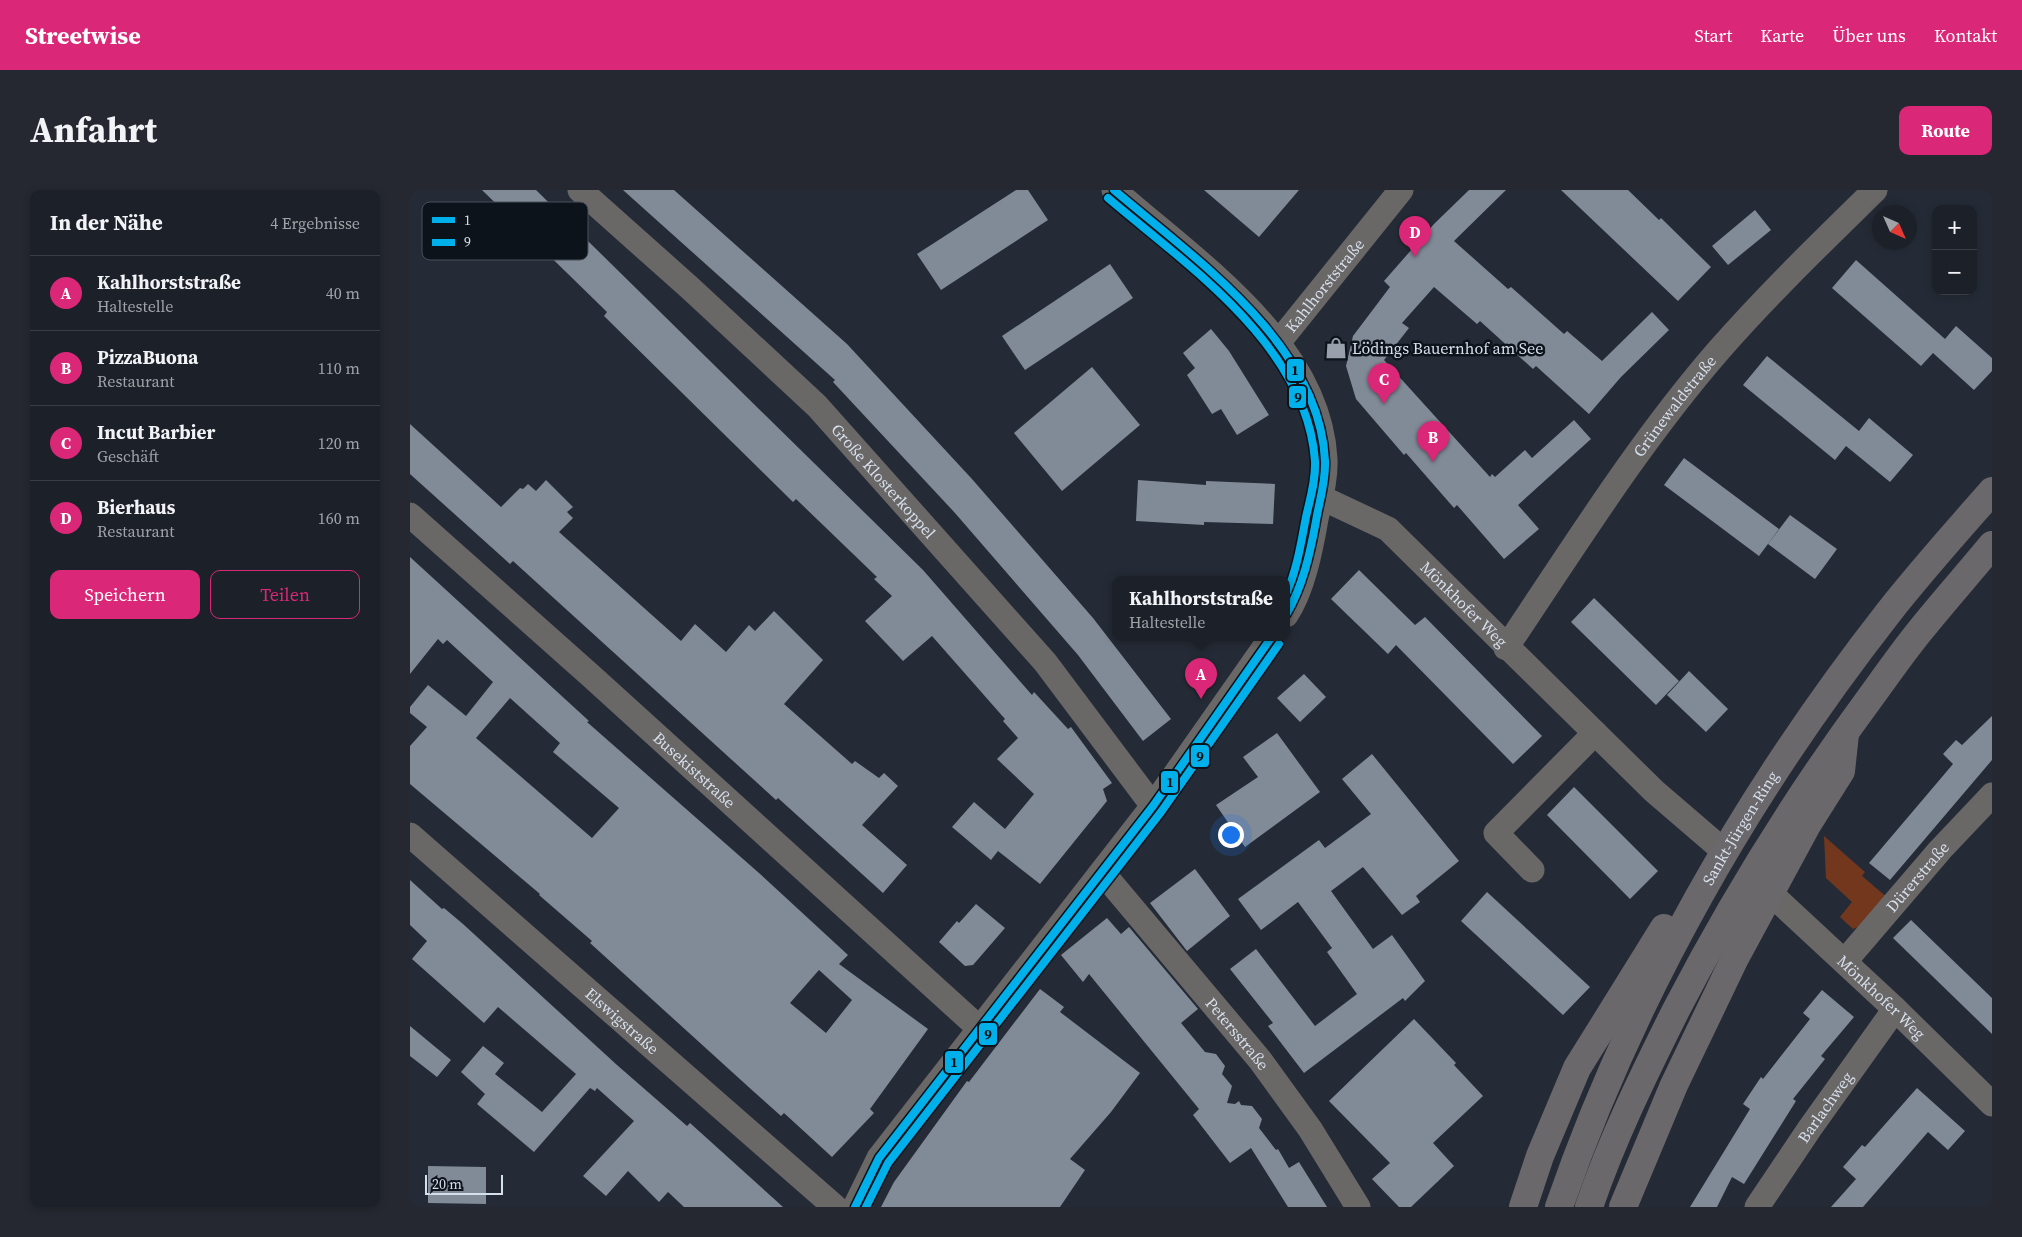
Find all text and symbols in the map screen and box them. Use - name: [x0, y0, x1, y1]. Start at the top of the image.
- text: Streetwise: [25, 19, 141, 52]
- text: Start: [1695, 23, 1732, 48]
- text: Karte: [1760, 23, 1804, 48]
- text: Über uns: [1832, 23, 1906, 48]
- text: Kontakt: [1934, 23, 1997, 48]
- text: Anfahrt: [30, 106, 157, 154]
- button: Route: [1899, 106, 1992, 155]
- legend: [422, 202, 588, 260]
- north arrow: [1872, 205, 1917, 250]
- map controls: [1932, 205, 1977, 295]
- button: +: [1932, 205, 1977, 250]
- text: In der Nähe: [50, 208, 163, 237]
- text: 1: [464, 210, 471, 230]
- text: 4 Ergebnisse: [270, 212, 360, 234]
- pin: D: [1399, 216, 1431, 257]
- text: 9: [464, 232, 471, 252]
- street label: Kahlhorststraße: [1280, 234, 1369, 337]
- button: −: [1932, 250, 1977, 295]
- text: Kahlhorststraße: [97, 269, 241, 295]
- text: A: [61, 282, 71, 304]
- text: 40 m: [326, 282, 360, 304]
- text: Haltestelle: [97, 295, 173, 317]
- shop icon: Lödings Bauernhof am See: [1323, 335, 1349, 361]
- place label: Lödings Bauernhof am See: [1352, 337, 1543, 359]
- text: PizzaBuona: [97, 344, 198, 370]
- street label: Grünewaldstraße: [1628, 350, 1721, 461]
- text: B: [61, 357, 71, 379]
- text: 110 m: [318, 357, 360, 379]
- line badge: 1: [1286, 358, 1305, 382]
- text: 1: [1291, 360, 1299, 380]
- pin: C: [1368, 363, 1400, 404]
- text: Restaurant: [97, 370, 175, 392]
- line badge: 9: [1288, 385, 1307, 409]
- text: 9: [1294, 387, 1302, 407]
- text: Incut Barbier: [97, 419, 215, 445]
- street label: Große Klosterkoppel: [827, 419, 941, 543]
- pin: B: [1417, 421, 1449, 462]
- text: C: [61, 432, 71, 454]
- text: 120 m: [318, 432, 360, 454]
- text: Geschäft: [97, 445, 159, 467]
- text: Bierhaus: [97, 494, 175, 520]
- text: D: [60, 507, 72, 529]
- text: 160 m: [318, 507, 360, 529]
- text: Restaurant: [97, 520, 175, 542]
- street label: Mönkhofer Weg: [1416, 556, 1513, 652]
- button: Speichern: [50, 570, 200, 619]
- button: Teilen: [210, 570, 360, 619]
- popup: [1112, 576, 1290, 641]
- text: Kahlhorststraße: [1129, 585, 1273, 611]
- text: Haltestelle: [1129, 611, 1205, 633]
- pin: A: [1185, 658, 1217, 699]
- street label: Busekiststraße: [649, 727, 741, 813]
- line badge: 9: [1190, 744, 1210, 768]
- text: 9: [1196, 746, 1204, 766]
- street label: Sankt-Jürgen-Ring: [1697, 766, 1783, 889]
- line badge: 1: [1160, 770, 1179, 794]
- text: 1: [1166, 772, 1174, 792]
- your location: [1218, 822, 1244, 848]
- street label: Dürerstraße: [1881, 836, 1954, 917]
- street label: Mönkhofer Weg: [1833, 950, 1931, 1044]
- street label: Elswigstraße: [581, 982, 664, 1059]
- street label: Petersstraße: [1201, 992, 1275, 1074]
- line badge: 9: [978, 1022, 998, 1046]
- text: 9: [984, 1024, 992, 1044]
- line badge: 1: [944, 1050, 964, 1074]
- text: 1: [950, 1052, 958, 1072]
- street label: Barlachweg: [1792, 1067, 1858, 1147]
- scale bar: [425, 1172, 502, 1195]
- text: 20 m: [432, 1174, 462, 1194]

